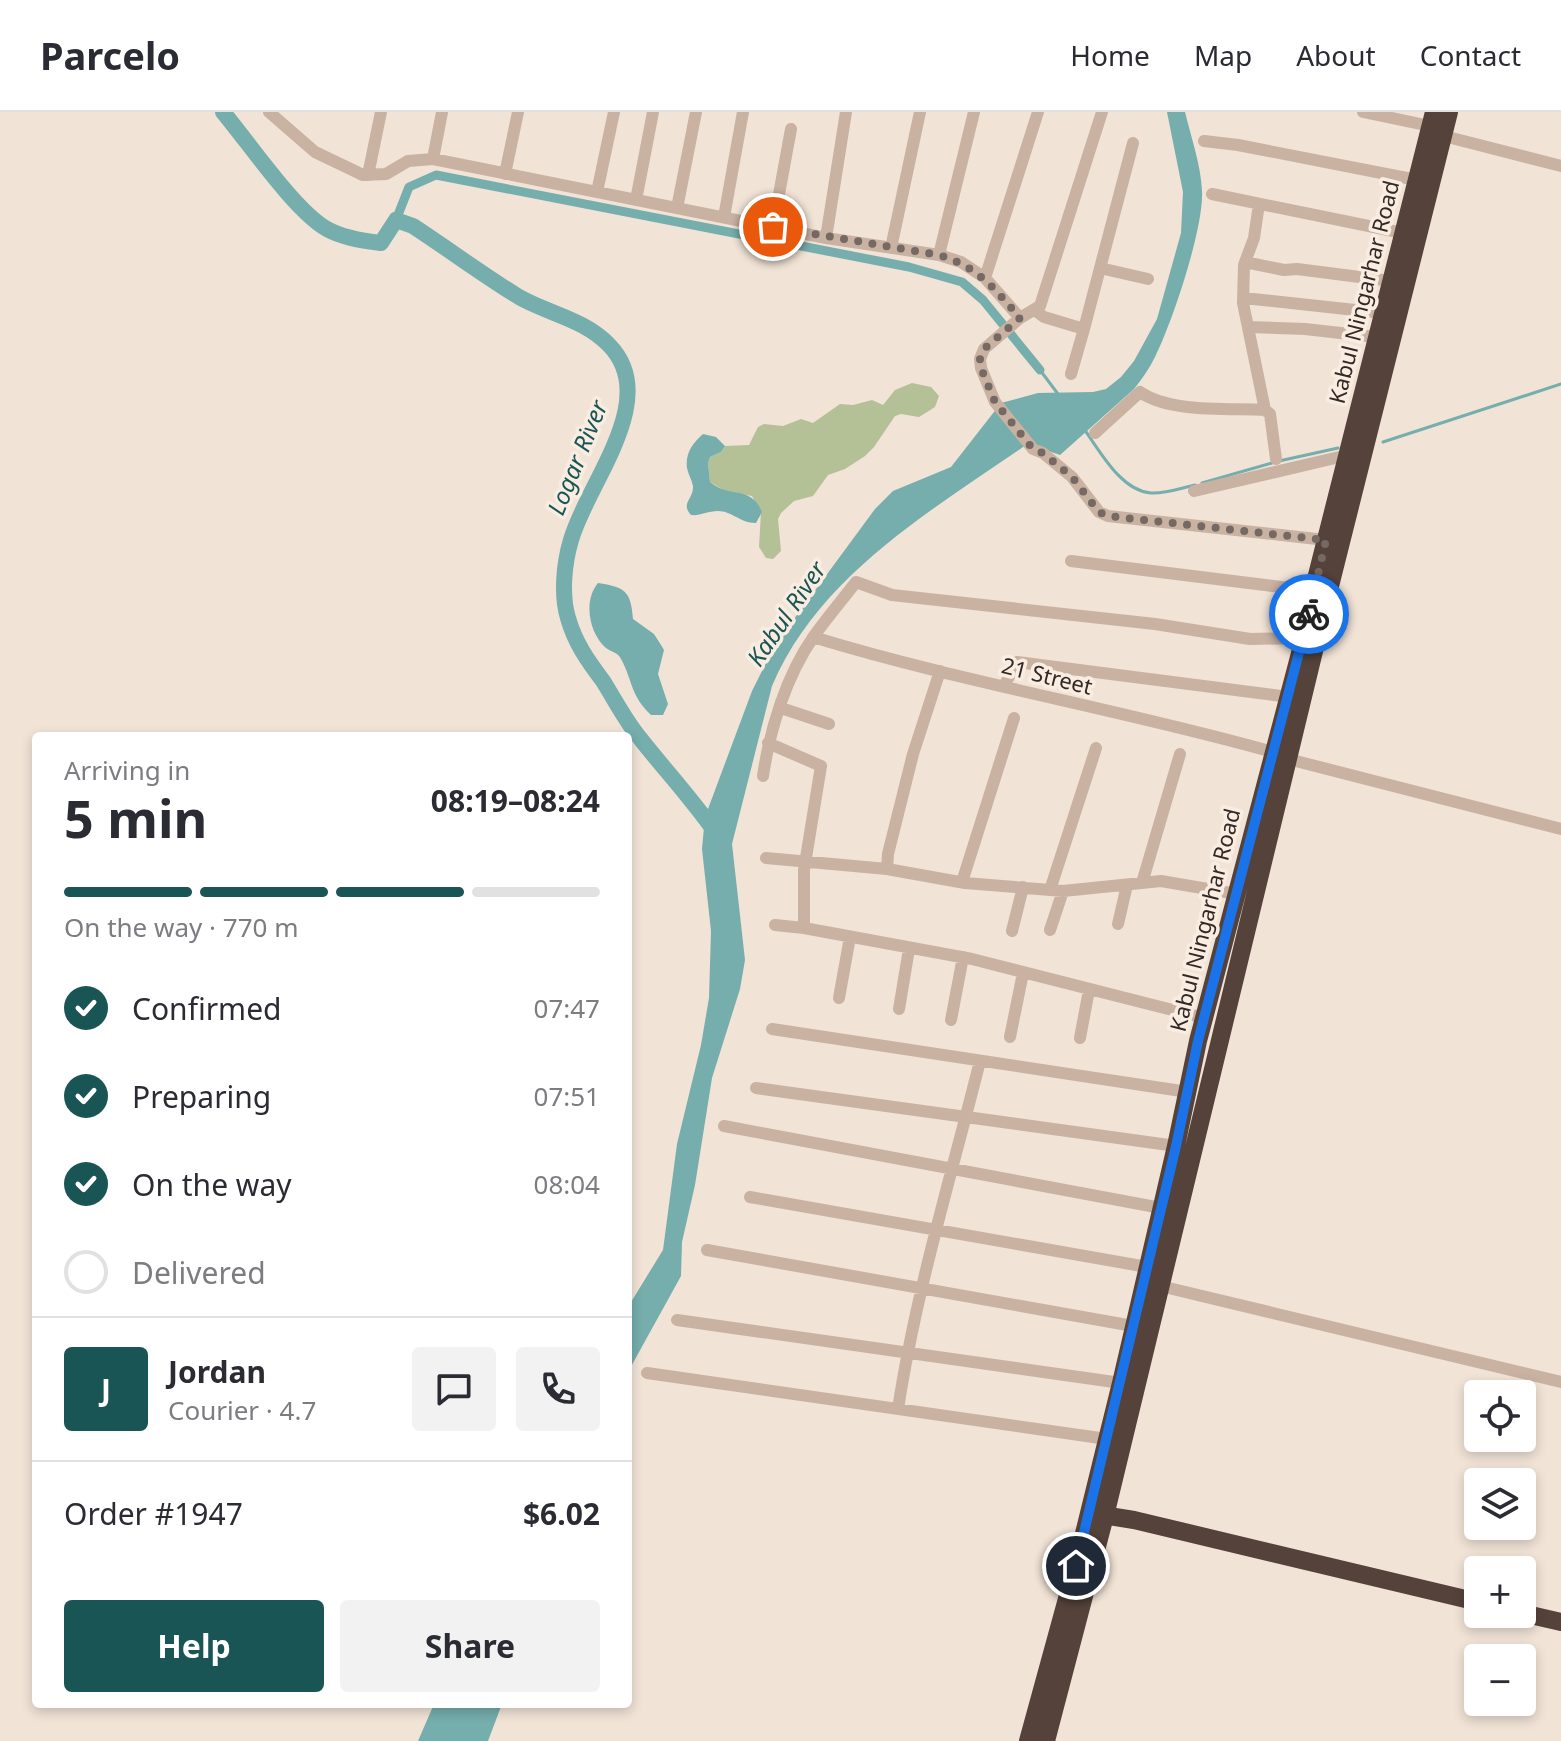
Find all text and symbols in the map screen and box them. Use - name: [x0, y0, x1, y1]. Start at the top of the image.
- text: Parcelo: [40, 29, 180, 81]
- text: Home: [1070, 36, 1150, 74]
- text: Map: [1194, 36, 1252, 74]
- text: About: [1296, 36, 1376, 74]
- text: Contact: [1420, 36, 1521, 74]
- street label: Kabul Ningarhar Road: [1321, 177, 1405, 407]
- pin: [739, 193, 807, 261]
- icon: bag: [751, 205, 795, 249]
- water label: Logar River: [539, 394, 615, 520]
- water label: Kabul River: [739, 553, 834, 672]
- courier: [1269, 574, 1349, 654]
- icon: bike: [1287, 592, 1331, 636]
- street label: 21 Street: [999, 649, 1096, 701]
- text: Arriving in: [64, 752, 190, 788]
- text: 08:19–08:24: [431, 780, 600, 821]
- text: 5 min: [64, 782, 207, 853]
- street label: Kabul Ningarhar Road: [1162, 805, 1246, 1035]
- text: On the way · 770 m: [64, 909, 298, 945]
- icon: check: [64, 986, 108, 1030]
- text: Confirmed: [132, 988, 282, 1029]
- text: 07:47: [534, 990, 600, 1026]
- icon: check: [64, 1074, 108, 1118]
- text: Preparing: [132, 1076, 271, 1117]
- text: 07:51: [534, 1078, 600, 1114]
- icon: check: [64, 1162, 108, 1206]
- text: On the way: [132, 1164, 292, 1205]
- text: 08:04: [534, 1166, 600, 1202]
- text: Delivered: [132, 1252, 266, 1293]
- button: chat: [412, 1347, 496, 1431]
- button: phone: [516, 1347, 600, 1431]
- text: Jordan: [168, 1351, 266, 1392]
- text: J: [101, 1369, 111, 1410]
- map controls: [1464, 1380, 1536, 1716]
- button: locate: [1464, 1380, 1536, 1452]
- text: Courier · 4.7: [168, 1392, 316, 1428]
- button: layers: [1464, 1468, 1536, 1540]
- text: Order #1947: [64, 1493, 243, 1534]
- text: $6.02: [523, 1493, 600, 1534]
- pin: [1042, 1532, 1110, 1600]
- icon: home: [1054, 1544, 1098, 1588]
- button: +: [1464, 1556, 1536, 1628]
- button: Help: [64, 1600, 324, 1692]
- button: Share: [340, 1600, 600, 1692]
- button: −: [1464, 1644, 1536, 1716]

